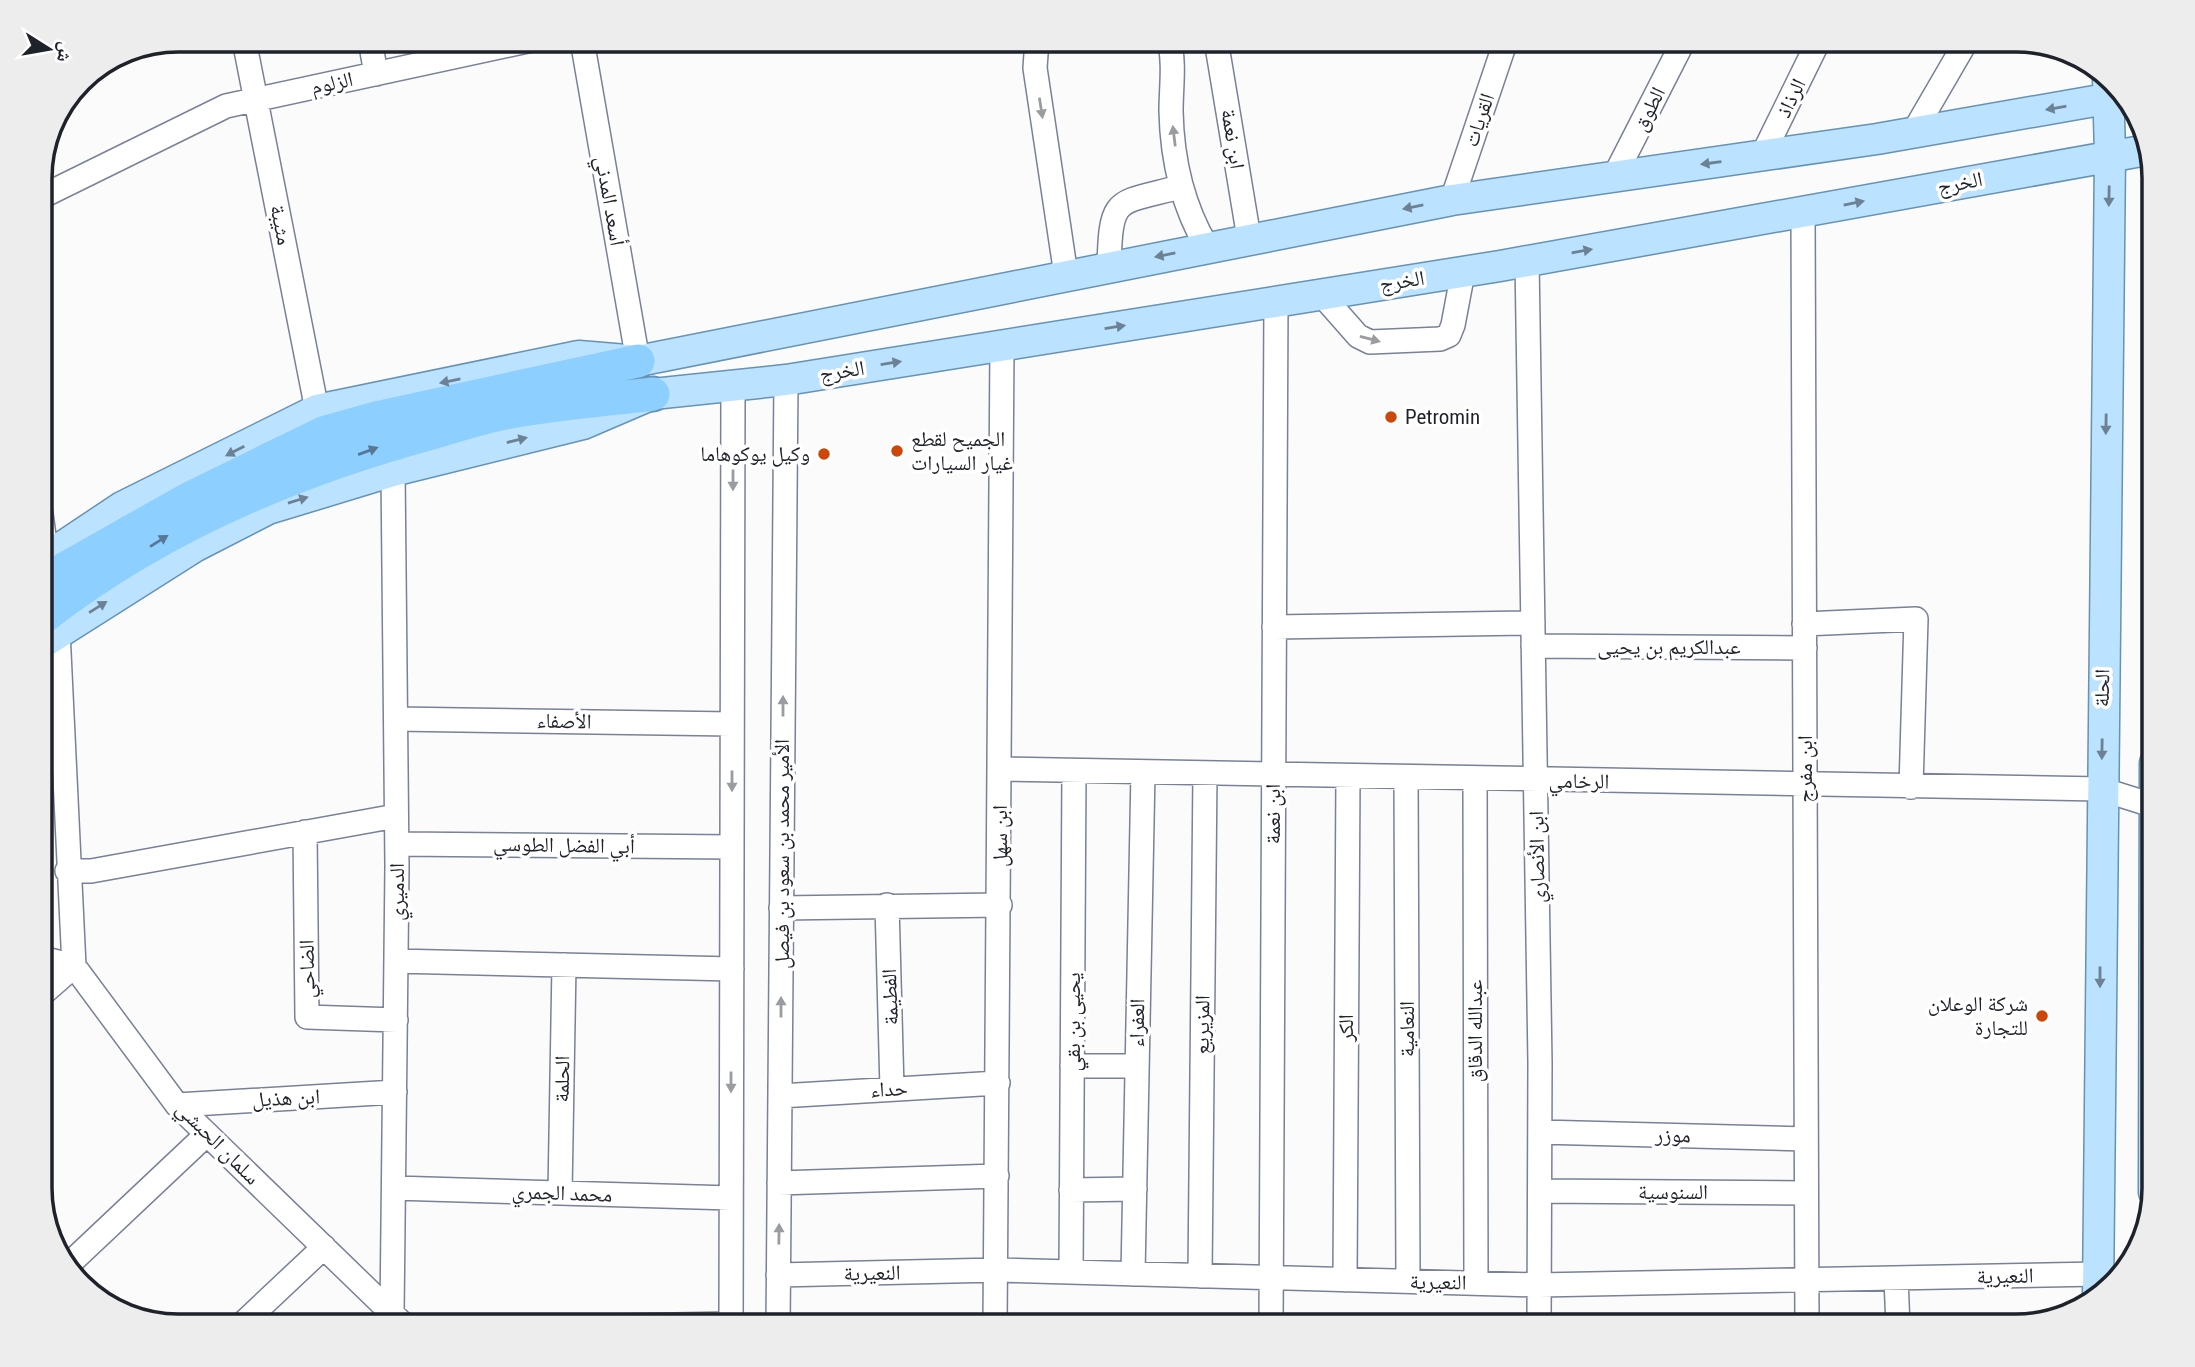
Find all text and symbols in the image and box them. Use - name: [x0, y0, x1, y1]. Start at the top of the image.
- north arrow: [14, 14, 84, 84]
- text: ش: [52, 40, 78, 64]
- street label: الزلوم: [309, 67, 356, 101]
- street label: الرذاذ: [1771, 75, 1811, 121]
- street label: الطوق: [1628, 83, 1671, 135]
- street label: القريات: [1459, 90, 1499, 150]
- one-way arrow: [1036, 97, 1047, 119]
- one-way arrow: [2045, 103, 2067, 114]
- street label: ابن نعمة: [1215, 107, 1250, 171]
- one-way arrow: [1168, 125, 1179, 147]
- street label: أسعد المدني: [586, 154, 630, 248]
- one-way arrow: [1699, 158, 1721, 169]
- street label: الخرج: [1935, 167, 1985, 200]
- one-way arrow: [2103, 186, 2115, 208]
- one-way arrow: [1843, 197, 1865, 208]
- one-way arrow: [1402, 202, 1424, 213]
- street label: مثيبة: [265, 203, 297, 247]
- one-way arrow: [1571, 246, 1593, 257]
- one-way arrow: [1154, 250, 1176, 261]
- street label: الخرج: [1378, 266, 1426, 297]
- one-way arrow: [1104, 321, 1126, 332]
- one-way arrow: [1359, 334, 1381, 345]
- street label: الخرج: [818, 356, 866, 387]
- one-way arrow: [880, 357, 902, 368]
- one-way arrow: [439, 376, 461, 387]
- place label: Petromin: [1405, 405, 1480, 429]
- marker: Petromin: [1383, 409, 1399, 425]
- one-way arrow: [2100, 413, 2112, 435]
- place label: الجميح لقطع غيار السيارات: [911, 427, 1013, 475]
- one-way arrow: [507, 434, 529, 445]
- place label: وكيل يوكوهاما: [700, 442, 810, 467]
- marker: الجميح لقطع غيار السيارات: [889, 443, 905, 459]
- one-way arrow: [225, 445, 245, 456]
- one-way arrow: [357, 446, 378, 457]
- marker: وكيل يوكوهاما: [816, 446, 832, 462]
- one-way arrow: [727, 469, 739, 491]
- one-way arrow: [288, 495, 309, 505]
- one-way arrow: [149, 534, 168, 547]
- one-way arrow: [88, 600, 107, 613]
- street label: عبدالكريم بن يحيى: [1597, 635, 1741, 661]
- street label: الحلة: [2090, 669, 2114, 707]
- one-way arrow: [777, 694, 789, 716]
- street label: الأصفاء: [536, 709, 592, 733]
- street label: ابن مفرج: [1793, 735, 1818, 803]
- street label: الأمير محمد بن سعود بن فيصل: [770, 739, 795, 969]
- one-way arrow: [2096, 739, 2107, 761]
- street label: الرخامي: [1548, 768, 1610, 798]
- one-way arrow: [726, 770, 738, 792]
- street label: ابن نعمة: [1261, 784, 1286, 844]
- street label: ابن سهل: [988, 805, 1013, 867]
- street label: ابن الأنصاري: [1524, 811, 1554, 903]
- street label: أبي الفضل الطوسي: [493, 831, 635, 863]
- street label: الدميري: [385, 863, 413, 921]
- street label: الضاحي: [294, 939, 324, 999]
- one-way arrow: [2094, 966, 2106, 988]
- street label: الفطيمة: [877, 968, 903, 1026]
- street label: يحيى بن بقي: [1061, 972, 1089, 1072]
- street label: عبدالله الدقاق: [1463, 979, 1488, 1082]
- place label: شركة الوعلان للتجارة: [1928, 992, 2028, 1040]
- one-way arrow: [775, 995, 786, 1017]
- street label: المزيريع: [1189, 995, 1216, 1055]
- street label: العفراء: [1125, 998, 1149, 1048]
- street label: النعامية: [1395, 1001, 1419, 1057]
- marker: شركة الوعلان للتجارة: [2034, 1008, 2050, 1024]
- street label: الكر: [1334, 1014, 1358, 1043]
- street label: الحلمة: [550, 1055, 574, 1103]
- one-way arrow: [725, 1071, 737, 1093]
- street label: حداء: [870, 1076, 908, 1102]
- street label: ابن هذيل: [251, 1084, 321, 1113]
- street label: سلمان الحبشي: [168, 1096, 265, 1193]
- street label: موزر: [1654, 1123, 1691, 1147]
- street label: محمد الجمري: [511, 1179, 613, 1211]
- street label: السنوسية: [1638, 1180, 1708, 1204]
- one-way arrow: [773, 1223, 784, 1245]
- street label: النعيرية: [843, 1261, 901, 1285]
- street label: النعيرية: [1976, 1264, 2034, 1288]
- street label: النعيرية: [1409, 1270, 1467, 1294]

